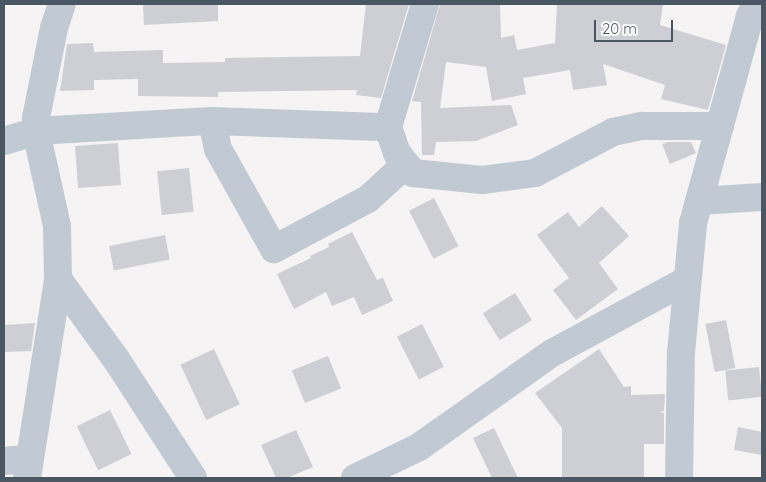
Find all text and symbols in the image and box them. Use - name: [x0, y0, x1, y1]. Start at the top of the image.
- scale bar: [596, 10, 675, 42]
- text: 20 m: [602, 19, 637, 38]

